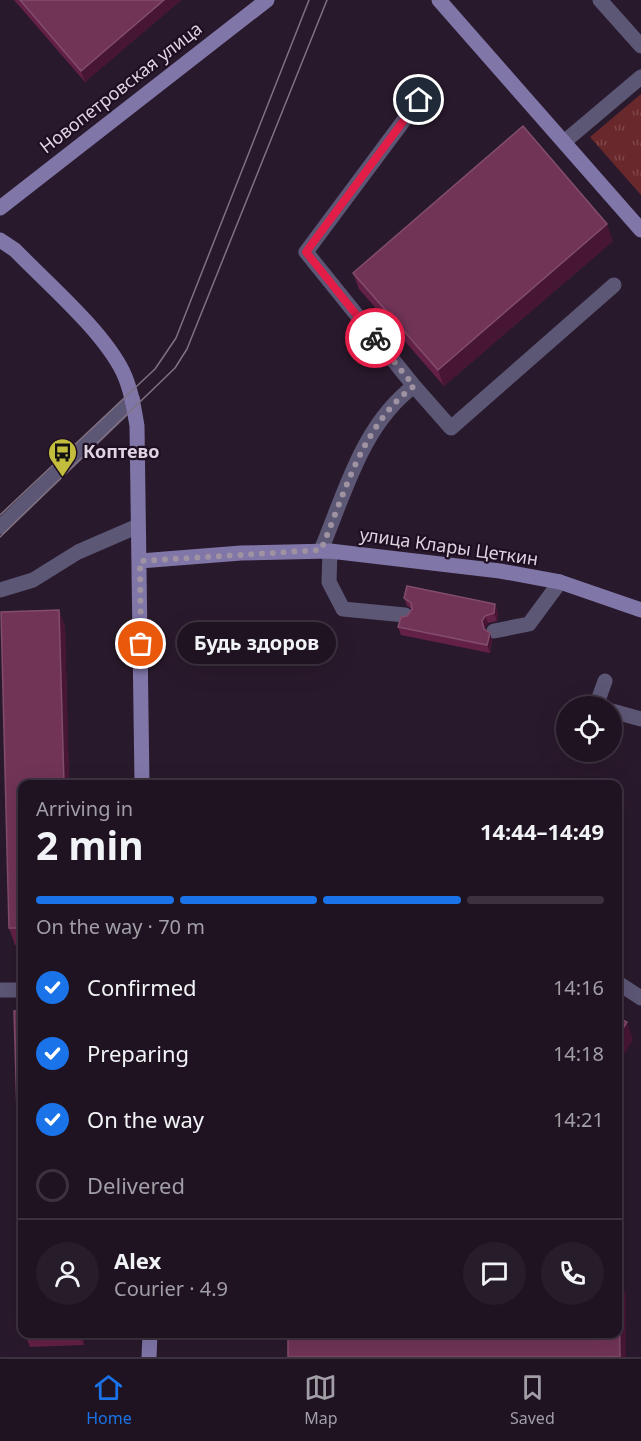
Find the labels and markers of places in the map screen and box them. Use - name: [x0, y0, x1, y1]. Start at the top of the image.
- pin: [393, 74, 444, 125]
- bus stop icon: Коптево: [46, 436, 78, 478]
- place label: Коптево: [83, 439, 159, 463]
- pin: [115, 618, 166, 669]
- callout: Будь здоров: [177, 623, 336, 665]

